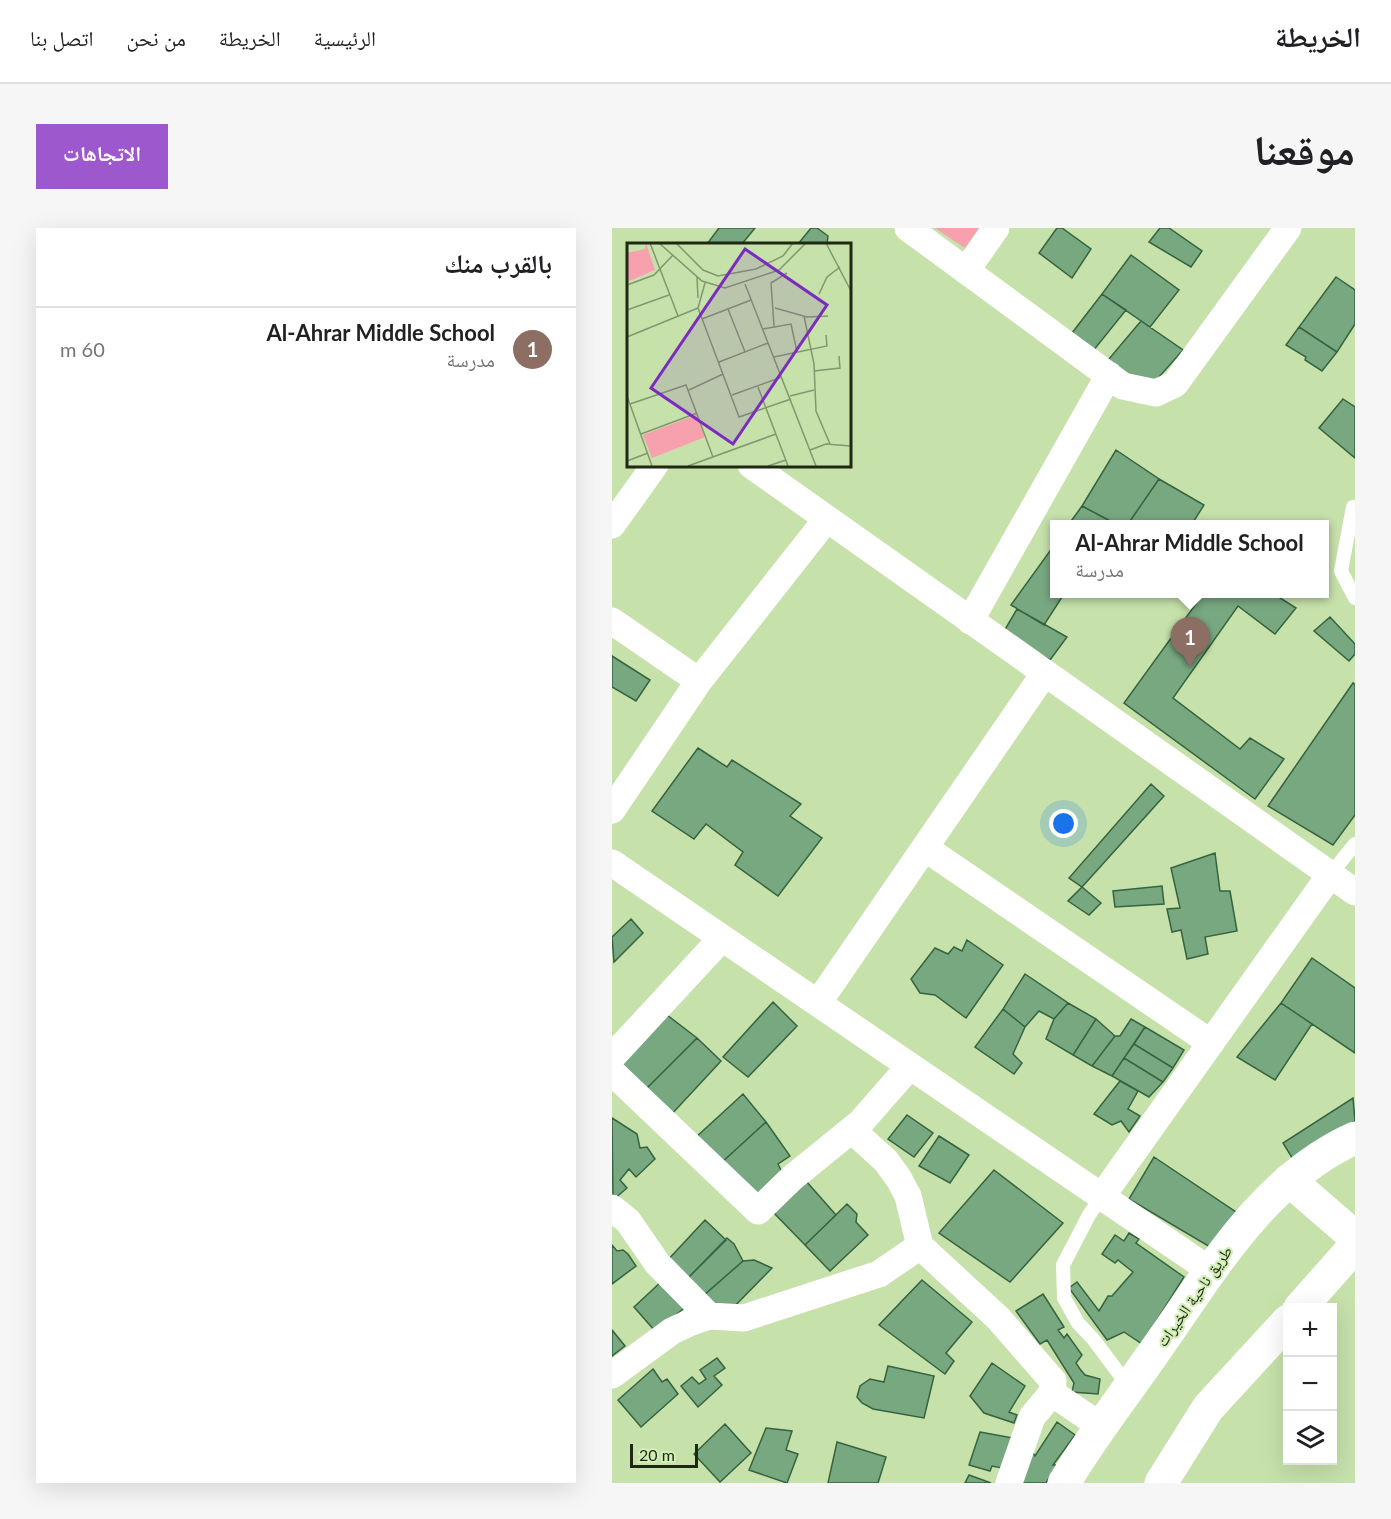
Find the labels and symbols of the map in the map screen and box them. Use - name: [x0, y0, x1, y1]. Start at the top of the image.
- inset map: [627, 243, 850, 466]
- pin: 1: [1170, 618, 1210, 667]
- your location: [1049, 809, 1078, 838]
- street label: طريق ناحية الخيرات: [1152, 1242, 1237, 1351]
- scale bar: [630, 1441, 698, 1468]

